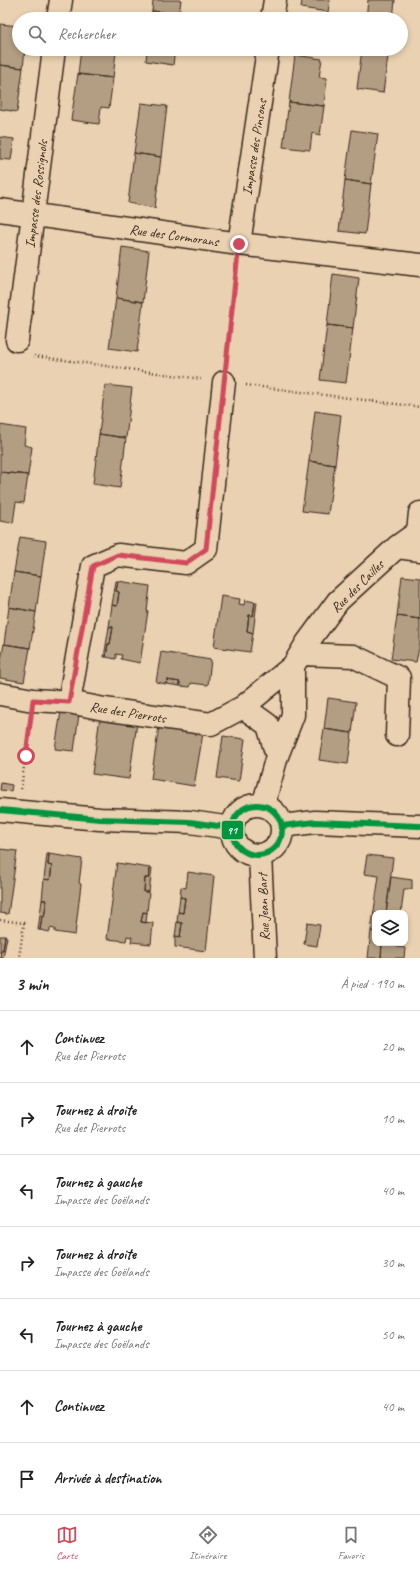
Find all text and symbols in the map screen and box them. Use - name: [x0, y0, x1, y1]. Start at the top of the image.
- search box: [12, 12, 408, 56]
- icon: search: [26, 23, 48, 45]
- text: Rechercher: [58, 25, 116, 44]
- street label: Impasse des Pinsons: [239, 97, 271, 196]
- street label: Impasse des Rossignols: [21, 138, 52, 249]
- street label: Rue des Cormorans: [128, 221, 221, 250]
- route end: [230, 235, 248, 253]
- street label: Rue des Cailles: [327, 555, 388, 616]
- street label: Rue des Pierrots: [89, 698, 168, 727]
- route start: [17, 747, 35, 765]
- line badge: 91: [221, 820, 244, 840]
- text: 91: [227, 823, 238, 837]
- street label: Rue Jean Bart: [254, 871, 273, 941]
- map controls: [372, 910, 408, 946]
- button: layers: [372, 910, 408, 946]
- text: 3 min: [16, 974, 49, 995]
- text: À pied · 190 m: [341, 976, 404, 992]
- text: Continuez: [54, 1029, 104, 1048]
- icon: ahead: [16, 1036, 38, 1058]
- text: 20 m: [382, 1039, 404, 1055]
- text: Rue des Pierrots: [54, 1048, 125, 1064]
- text: Tournez à droite: [54, 1101, 136, 1120]
- icon: right: [16, 1108, 38, 1130]
- text: 10 m: [382, 1111, 404, 1127]
- text: Rue des Pierrots: [54, 1120, 125, 1136]
- text: Tournez à gauche: [54, 1173, 141, 1192]
- icon: left: [16, 1180, 38, 1202]
- text: 40 m: [382, 1183, 404, 1199]
- text: Impasse des Goëlands: [54, 1192, 149, 1208]
- text: Tournez à droite: [54, 1245, 136, 1264]
- icon: right: [16, 1252, 38, 1274]
- text: 30 m: [382, 1255, 404, 1271]
- text: Impasse des Goëlands: [54, 1264, 149, 1280]
- text: Tournez à gauche: [54, 1317, 141, 1336]
- icon: left: [16, 1324, 38, 1346]
- text: 50 m: [382, 1327, 404, 1343]
- text: Impasse des Goëlands: [54, 1336, 149, 1352]
- icon: ahead: [16, 1396, 38, 1418]
- text: Continuez: [54, 1397, 104, 1416]
- text: 40 m: [382, 1399, 404, 1415]
- icon: arrive: [16, 1468, 38, 1490]
- text: Arrivée à destination: [54, 1469, 162, 1488]
- tab: Carte: [56, 1524, 78, 1562]
- tab: Itinéraire: [189, 1524, 226, 1562]
- tab: Favoris: [338, 1524, 364, 1562]

